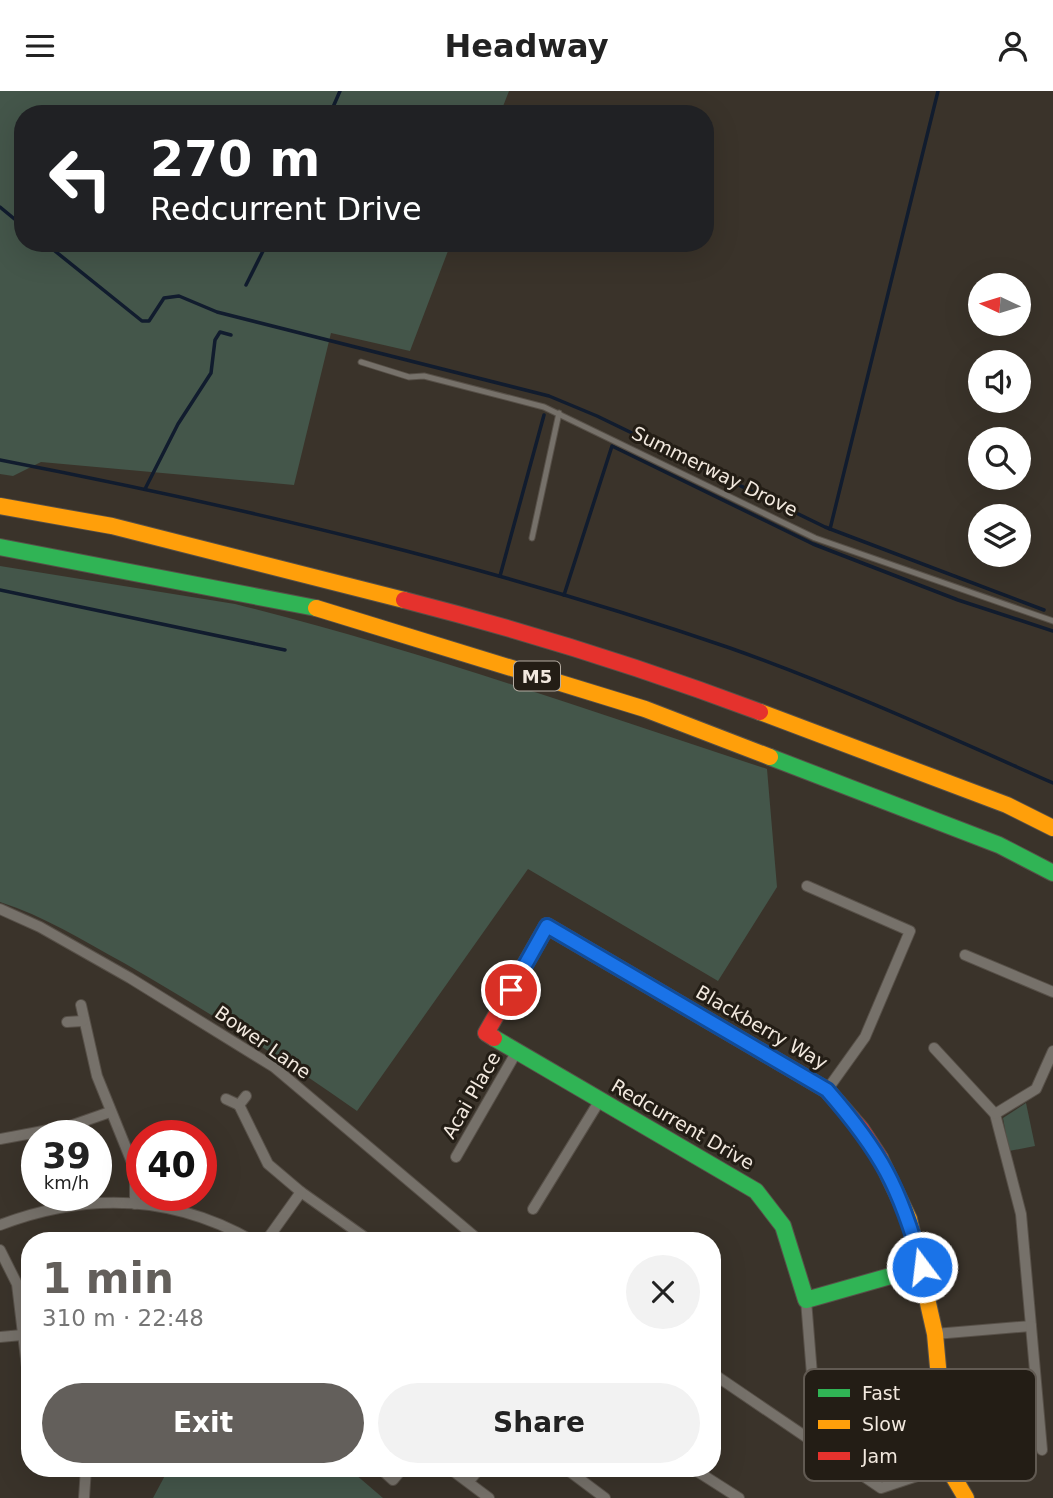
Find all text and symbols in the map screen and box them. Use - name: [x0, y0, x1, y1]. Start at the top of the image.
- icon: menu: [21, 27, 59, 65]
- text: Headway: [444, 27, 609, 65]
- icon: person: [994, 27, 1032, 65]
- text: 270 m: [150, 131, 320, 188]
- icon: left: [35, 133, 126, 224]
- text: Redcurrent Drive: [150, 190, 422, 228]
- north arrow: [968, 273, 1031, 336]
- map controls: [968, 273, 1031, 567]
- button: sound: [968, 350, 1031, 413]
- street label: Summerway Drove: [629, 421, 801, 521]
- button: search: [968, 427, 1031, 490]
- button: layers: [968, 504, 1031, 567]
- road number: M5: [514, 661, 560, 691]
- pin: [481, 960, 541, 1020]
- icon: arrive: [492, 971, 530, 1009]
- street label: Blackberry Way: [692, 980, 832, 1074]
- street label: Bower Lane: [211, 1001, 315, 1083]
- street label: Acai Place: [437, 1048, 505, 1142]
- street label: Redcurrent Drive: [608, 1074, 758, 1174]
- speed limit sign: 40: [126, 1120, 217, 1211]
- text: 39: [42, 1136, 91, 1176]
- text: km/h: [44, 1172, 89, 1193]
- position arrow: [885, 1230, 959, 1304]
- text: 1 min: [42, 1254, 174, 1303]
- button: close: [626, 1255, 700, 1329]
- text: 310 m · 22:48: [42, 1305, 204, 1331]
- legend: [804, 1369, 1036, 1481]
- text: Fast: [862, 1382, 900, 1404]
- button: Exit: [42, 1383, 364, 1463]
- button: Share: [378, 1383, 700, 1463]
- text: Slow: [862, 1413, 907, 1435]
- text: Jam: [861, 1445, 898, 1467]

